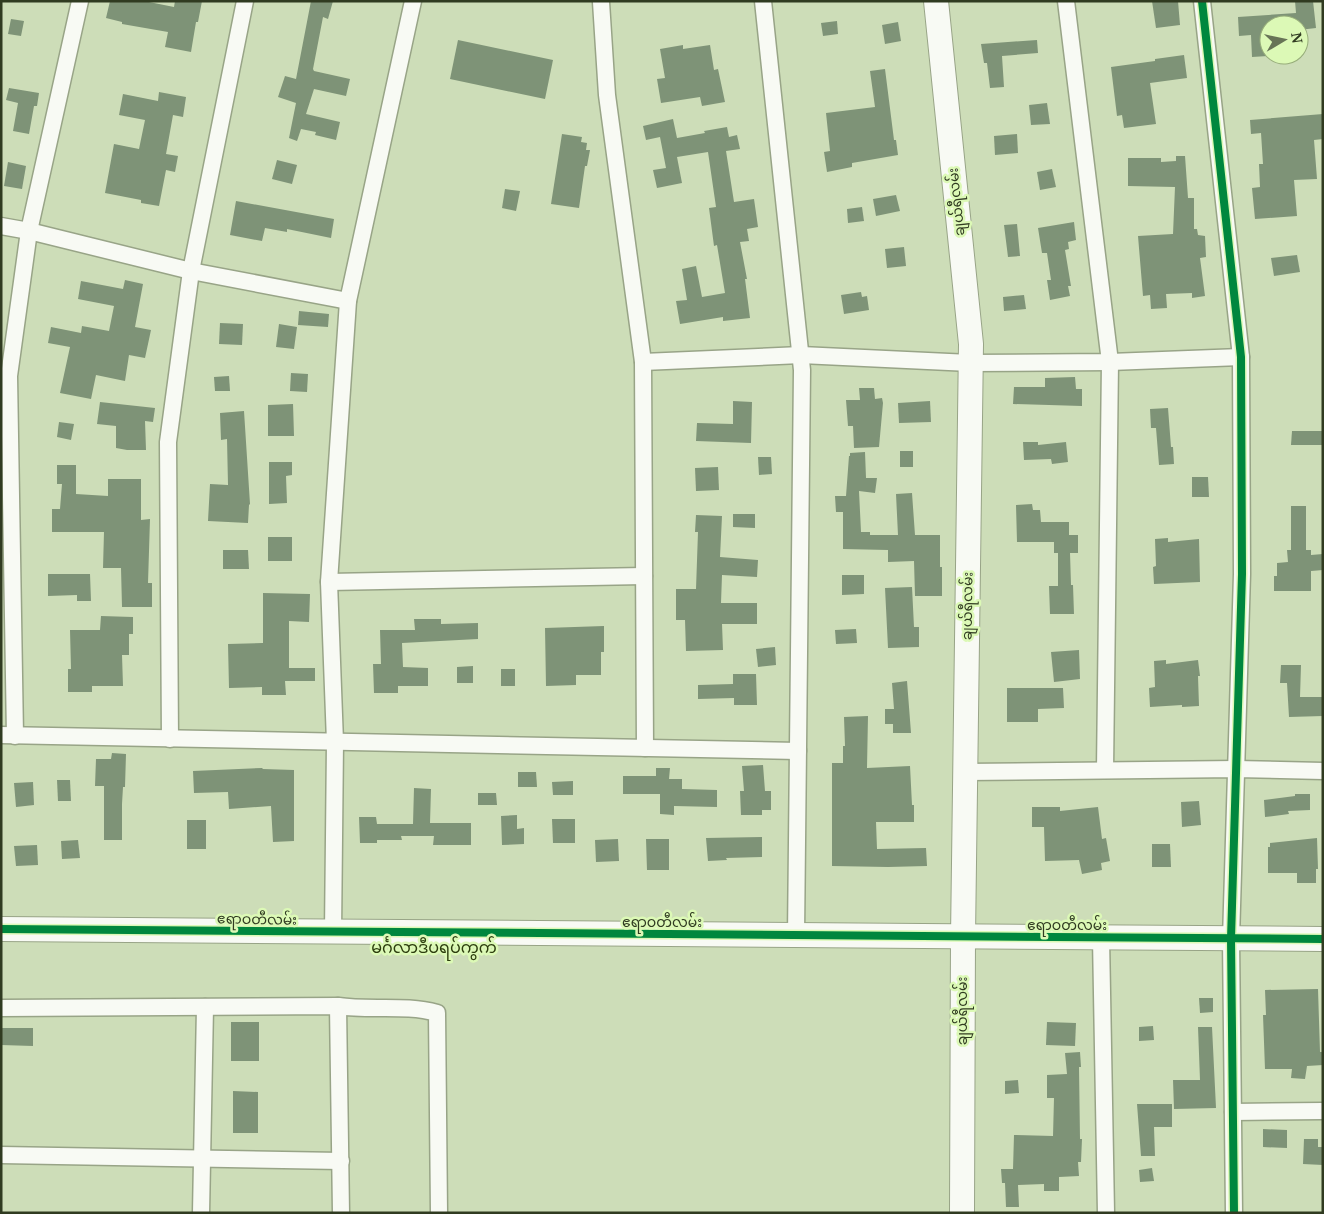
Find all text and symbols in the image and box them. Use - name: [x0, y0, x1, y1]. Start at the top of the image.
- north arrow: [1259, 15, 1309, 65]
- text: N: [1287, 31, 1308, 45]
- street label: ချယ်ရီလမ်း: [942, 167, 972, 237]
- street label: ချယ်ရီလမ်း: [956, 572, 980, 640]
- street label: ဧရာဝတီလမ်း: [217, 908, 297, 932]
- street label: ဧရာဝတီလမ်း: [622, 912, 702, 934]
- street label: ဧရာဝတီလမ်း: [1027, 915, 1107, 937]
- district label: မင်္ဂလာဒီပရပ်ကွက်: [371, 936, 497, 961]
- street label: ချယ်ရီလမ်း: [952, 977, 974, 1045]

